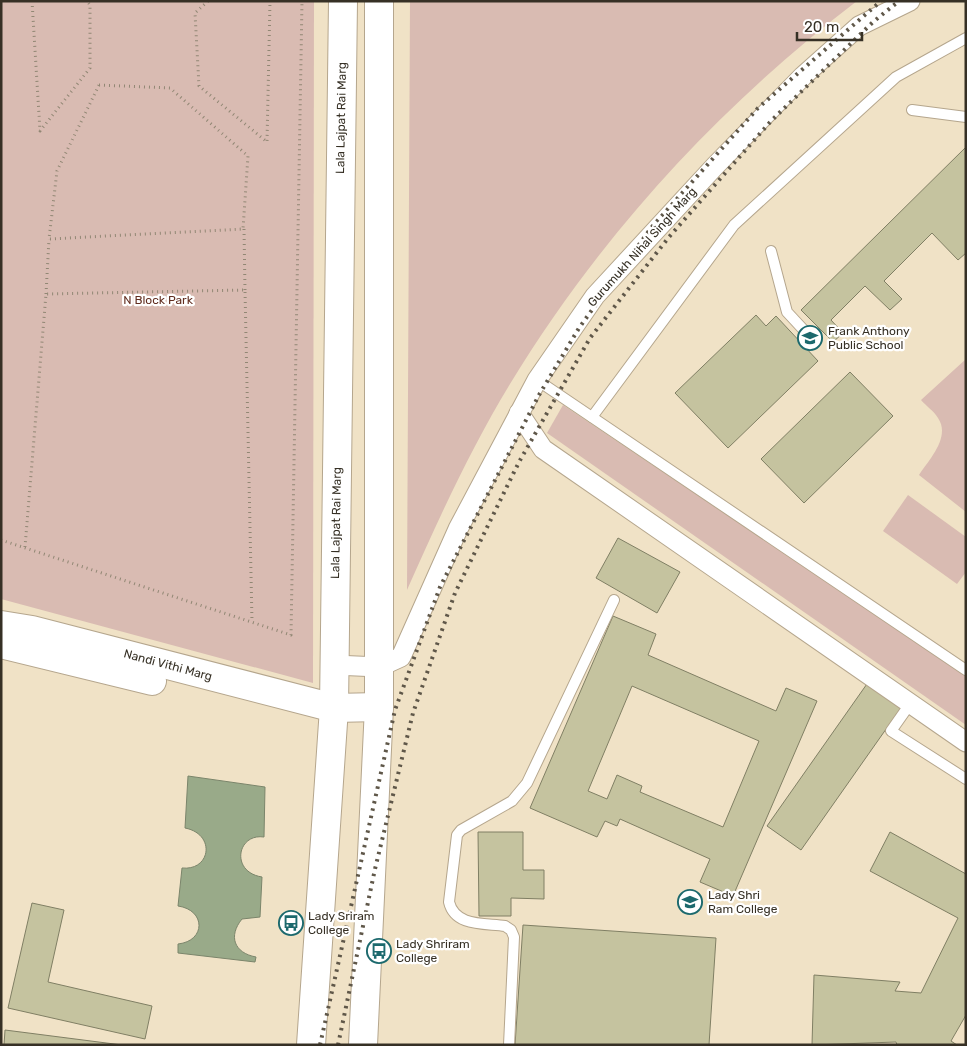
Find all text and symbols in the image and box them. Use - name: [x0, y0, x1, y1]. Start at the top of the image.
- scale bar: [797, 10, 862, 42]
- text: 20 m: [804, 18, 839, 36]
- street label: Lala Lajpat Rai Marg: [333, 62, 349, 174]
- street label: Gurumukh Nihal Singh Marg: [585, 185, 699, 309]
- park label: N Block Park: [123, 293, 194, 307]
- place label: Frank Anthony Public School: [828, 324, 910, 352]
- school or university icon: Frank Anthony Public School: [797, 325, 823, 351]
- street label: Lala Lajpat Rai Marg: [328, 467, 344, 579]
- street label: Nandi Vithi Marg: [122, 646, 214, 684]
- place label: Lady Shri Ram College: [708, 888, 778, 916]
- school or university icon: Lady Shri Ram College: [677, 889, 703, 915]
- place label: Lady Sriram College: [308, 909, 374, 937]
- bus stop icon: Lady Sriram College: [278, 910, 304, 936]
- place label: Lady Shriram College: [396, 937, 470, 965]
- bus stop icon: Lady Shriram College: [366, 938, 392, 964]

